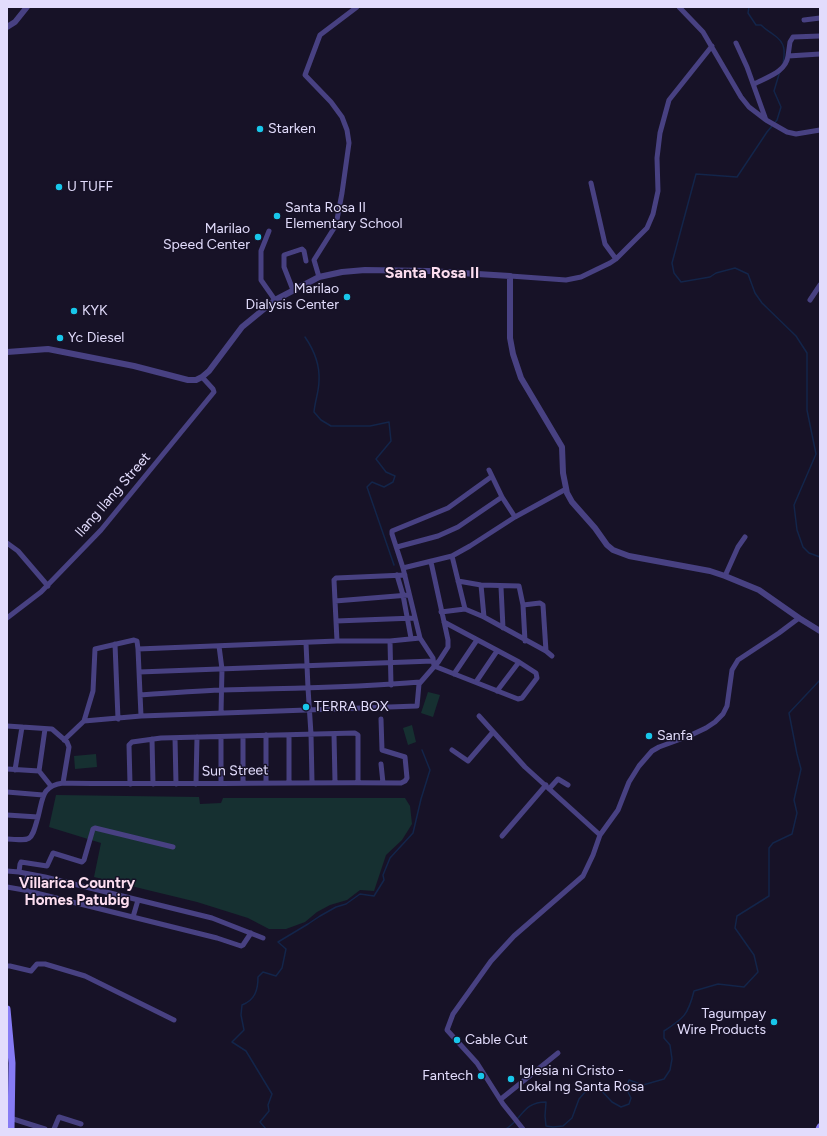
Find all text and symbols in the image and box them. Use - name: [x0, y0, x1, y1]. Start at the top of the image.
- place label: Starken: [268, 121, 316, 137]
- marker: Starken: [255, 124, 265, 134]
- place label: U TUFF: [67, 179, 113, 195]
- marker: U TUFF: [54, 182, 64, 192]
- place label: Santa Rosa II Elementary School: [285, 200, 403, 232]
- marker: Santa Rosa II Elementary School: [272, 211, 282, 221]
- place label: Marilao Speed Center: [163, 221, 250, 254]
- marker: Marilao Speed Center: [253, 232, 263, 242]
- district label: Santa Rosa II: [385, 263, 479, 283]
- place label: Marilao Dialysis Center: [246, 281, 339, 314]
- marker: Marilao Dialysis Center: [342, 292, 352, 302]
- place label: KYK: [82, 303, 108, 319]
- marker: KYK: [69, 306, 79, 316]
- place label: Yc Diesel: [68, 330, 124, 346]
- marker: Yc Diesel: [55, 333, 65, 343]
- street label: Ilang Ilang Street: [72, 449, 154, 541]
- place label: TERRA BOX: [314, 699, 389, 715]
- marker: TERRA BOX: [301, 702, 311, 712]
- place label: Sanfa: [657, 728, 693, 744]
- marker: Sanfa: [644, 731, 654, 741]
- street label: Sun Street: [201, 762, 269, 780]
- district label: Villarica Country Homes Patubig: [19, 875, 135, 910]
- place label: Tagumpay Wire Products: [677, 1006, 766, 1038]
- marker: Tagumpay Wire Products: [769, 1017, 779, 1027]
- place label: Cable Cut: [465, 1032, 528, 1048]
- marker: Cable Cut: [452, 1035, 462, 1045]
- place label: Iglesia ni Cristo - Lokal ng Santa Rosa: [519, 1063, 644, 1096]
- place label: Fantech: [422, 1068, 473, 1084]
- marker: Fantech: [476, 1071, 486, 1081]
- marker: Iglesia ni Cristo - Lokal ng Santa Rosa: [506, 1074, 516, 1084]

